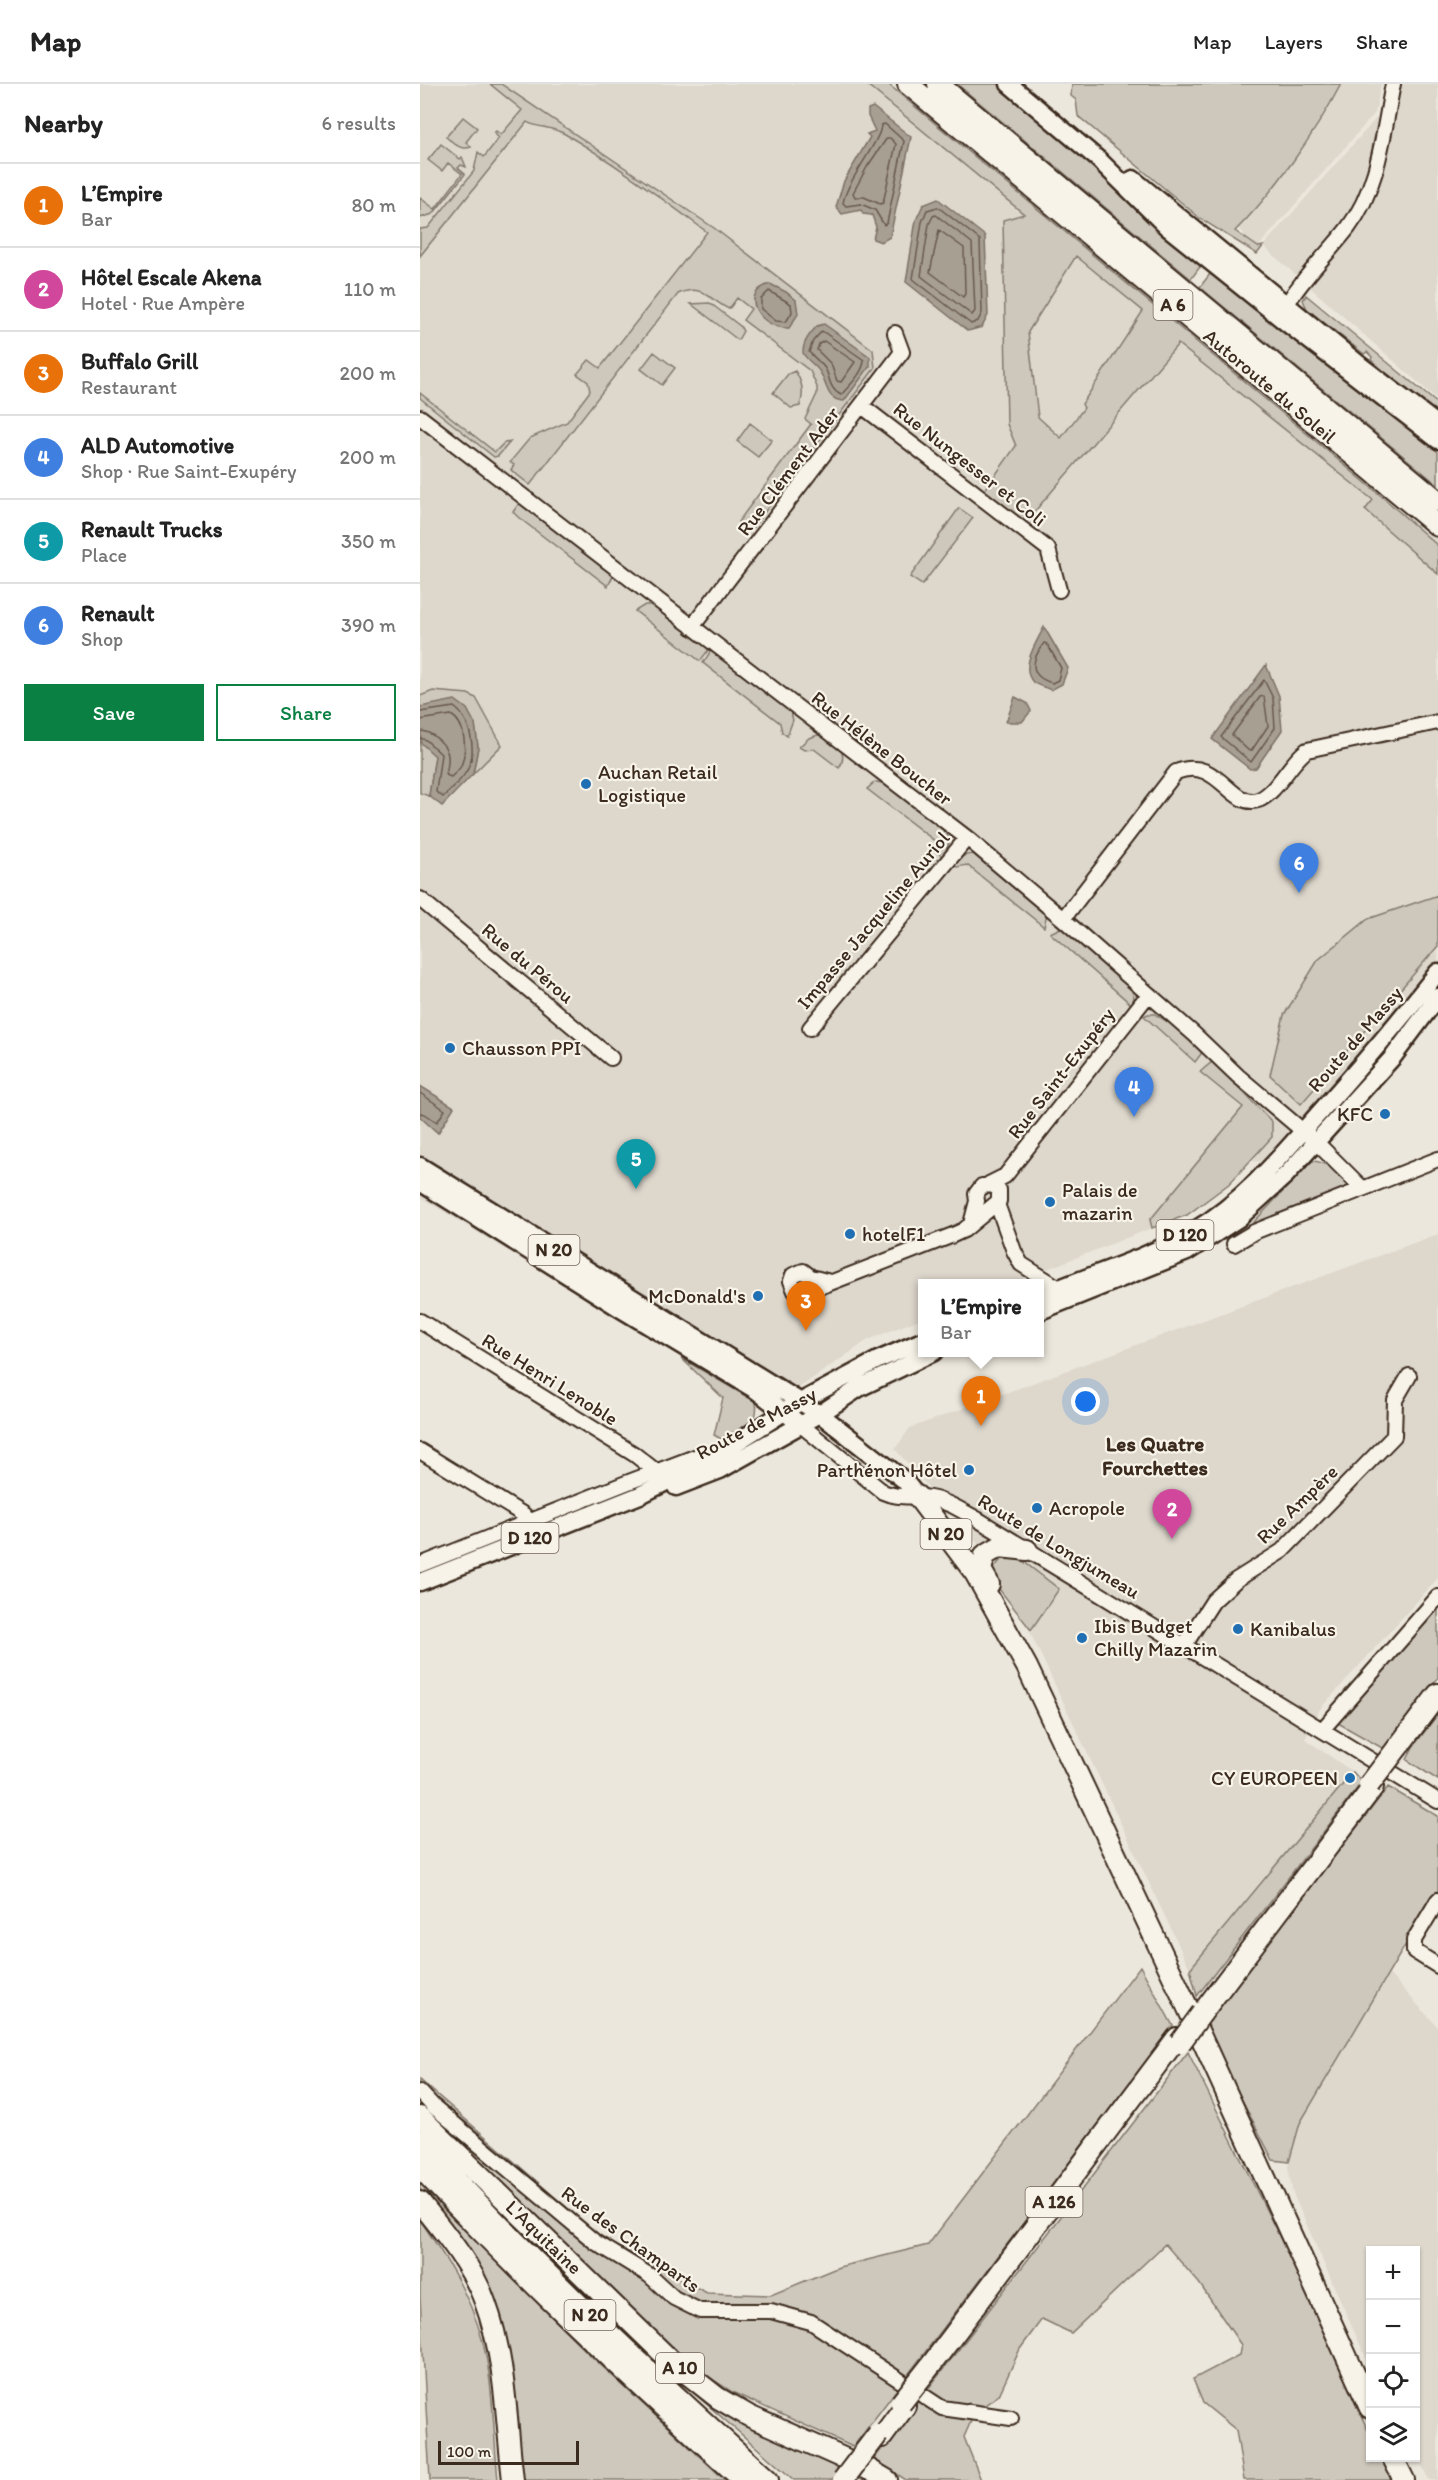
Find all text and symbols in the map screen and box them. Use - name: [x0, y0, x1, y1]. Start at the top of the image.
- text: Map: [30, 24, 81, 58]
- text: Map: [1193, 29, 1232, 54]
- text: Layers: [1265, 29, 1323, 54]
- text: Share: [1356, 29, 1408, 54]
- text: Nearby: [24, 107, 103, 139]
- text: 6 results: [322, 111, 396, 135]
- text: L’Empire: [81, 180, 163, 207]
- text: 1: [39, 193, 48, 217]
- text: 80 m: [351, 193, 396, 217]
- text: Bar: [81, 207, 112, 231]
- text: Hôtel Escale Akena: [81, 264, 262, 291]
- text: 2: [38, 277, 49, 301]
- text: 110 m: [344, 277, 396, 301]
- road number: A 6: [1154, 290, 1192, 320]
- text: Hotel · Rue Ampère: [81, 291, 245, 315]
- street label: Autoroute du Soleil: [1199, 324, 1341, 449]
- text: Buffalo Grill: [81, 348, 198, 375]
- text: 3: [38, 361, 49, 385]
- text: 200 m: [340, 361, 396, 385]
- text: Restaurant: [81, 375, 177, 399]
- street label: Rue Nungesser et Coli: [889, 397, 1051, 531]
- street label: Rue Clément Ader: [732, 402, 844, 540]
- text: ALD Automotive: [81, 432, 234, 459]
- text: 4: [37, 445, 50, 469]
- text: 200 m: [340, 445, 396, 469]
- text: Shop · Rue Saint-Exupéry: [81, 459, 297, 483]
- text: Renault Trucks: [81, 516, 222, 543]
- text: 5: [38, 529, 49, 553]
- text: 350 m: [341, 529, 396, 553]
- text: Place: [81, 543, 127, 567]
- text: Renault: [81, 600, 155, 627]
- text: 6: [38, 613, 49, 637]
- text: 390 m: [341, 613, 396, 637]
- text: Shop: [81, 627, 123, 651]
- button: Save: [24, 684, 204, 741]
- button: Share: [216, 684, 396, 741]
- street label: Rue Hélène Boucher: [807, 686, 957, 811]
- place label: Auchan Retail Logistique: [598, 760, 718, 807]
- marker: Auchan Retail Logistique: [579, 777, 593, 791]
- street label: Impasse Jacqueline Auriol: [792, 826, 955, 1014]
- pin: 6: [1280, 844, 1318, 893]
- street label: Rue du Pérou: [477, 918, 579, 1009]
- street label: Route de Massy: [1303, 981, 1408, 1097]
- street label: Rue Saint-Exupéry: [1002, 1002, 1120, 1143]
- place label: Chausson PPI: [462, 1036, 581, 1060]
- marker: Chausson PPI: [443, 1041, 457, 1055]
- pin: 4: [1114, 1068, 1154, 1117]
- place label: KFC: [1337, 1102, 1373, 1126]
- marker: KFC: [1378, 1107, 1392, 1121]
- pin: 5: [616, 1140, 656, 1189]
- place label: Palais de mazarin: [1062, 1178, 1138, 1225]
- marker: Palais de mazarin: [1043, 1195, 1057, 1209]
- road number: D 120: [1156, 1220, 1214, 1250]
- place label: hotelF1: [862, 1222, 925, 1246]
- marker: hotelF1: [843, 1227, 857, 1241]
- road number: N 20: [528, 1235, 580, 1265]
- popup: [918, 1279, 1044, 1357]
- pin: 3: [786, 1282, 826, 1331]
- place label: McDonald's: [648, 1284, 746, 1308]
- marker: McDonald's: [751, 1289, 765, 1303]
- text: L’Empire: [940, 1293, 1022, 1320]
- text: Bar: [940, 1320, 971, 1344]
- street label: Rue Henri Lenoble: [478, 1328, 622, 1430]
- pin: 1: [962, 1376, 1000, 1426]
- street label: Route de Massy: [692, 1381, 821, 1465]
- your location: [1071, 1387, 1100, 1416]
- district label: Les Quatre Fourchettes: [1102, 1431, 1208, 1480]
- place label: Parthénon Hôtel: [817, 1458, 957, 1482]
- street label: Rue Ampère: [1251, 1459, 1343, 1549]
- marker: Parthénon Hôtel: [962, 1463, 976, 1477]
- street label: Route de Longjumeau: [974, 1488, 1144, 1604]
- pin: 2: [1152, 1490, 1191, 1539]
- place label: Acropole: [1049, 1496, 1125, 1520]
- marker: Acropole: [1030, 1501, 1044, 1515]
- road number: N 20: [920, 1519, 972, 1549]
- road number: D 120: [502, 1523, 558, 1553]
- place label: Ibis Budget Chilly Mazarin: [1094, 1614, 1217, 1661]
- place label: Kanibalus: [1250, 1617, 1336, 1641]
- marker: Kanibalus: [1231, 1622, 1245, 1636]
- marker: Ibis Budget Chilly Mazarin: [1075, 1631, 1089, 1645]
- place label: CY EUROPEEN: [1211, 1766, 1338, 1790]
- marker: CY EUROPEEN: [1343, 1771, 1357, 1785]
- street label: Rue des Champarts: [557, 2180, 705, 2298]
- road number: A 126: [1026, 2187, 1082, 2217]
- street label: L'Aquitaine: [501, 2195, 587, 2279]
- map controls: [1366, 2246, 1420, 2462]
- button: +: [1366, 2246, 1420, 2300]
- road number: N 20: [564, 2300, 615, 2330]
- button: −: [1366, 2300, 1420, 2354]
- road number: A 10: [656, 2353, 704, 2383]
- button: locate: [1366, 2354, 1420, 2408]
- button: layers: [1366, 2408, 1420, 2462]
- scale bar: [438, 2438, 579, 2466]
- text: 100 m: [447, 2442, 491, 2461]

